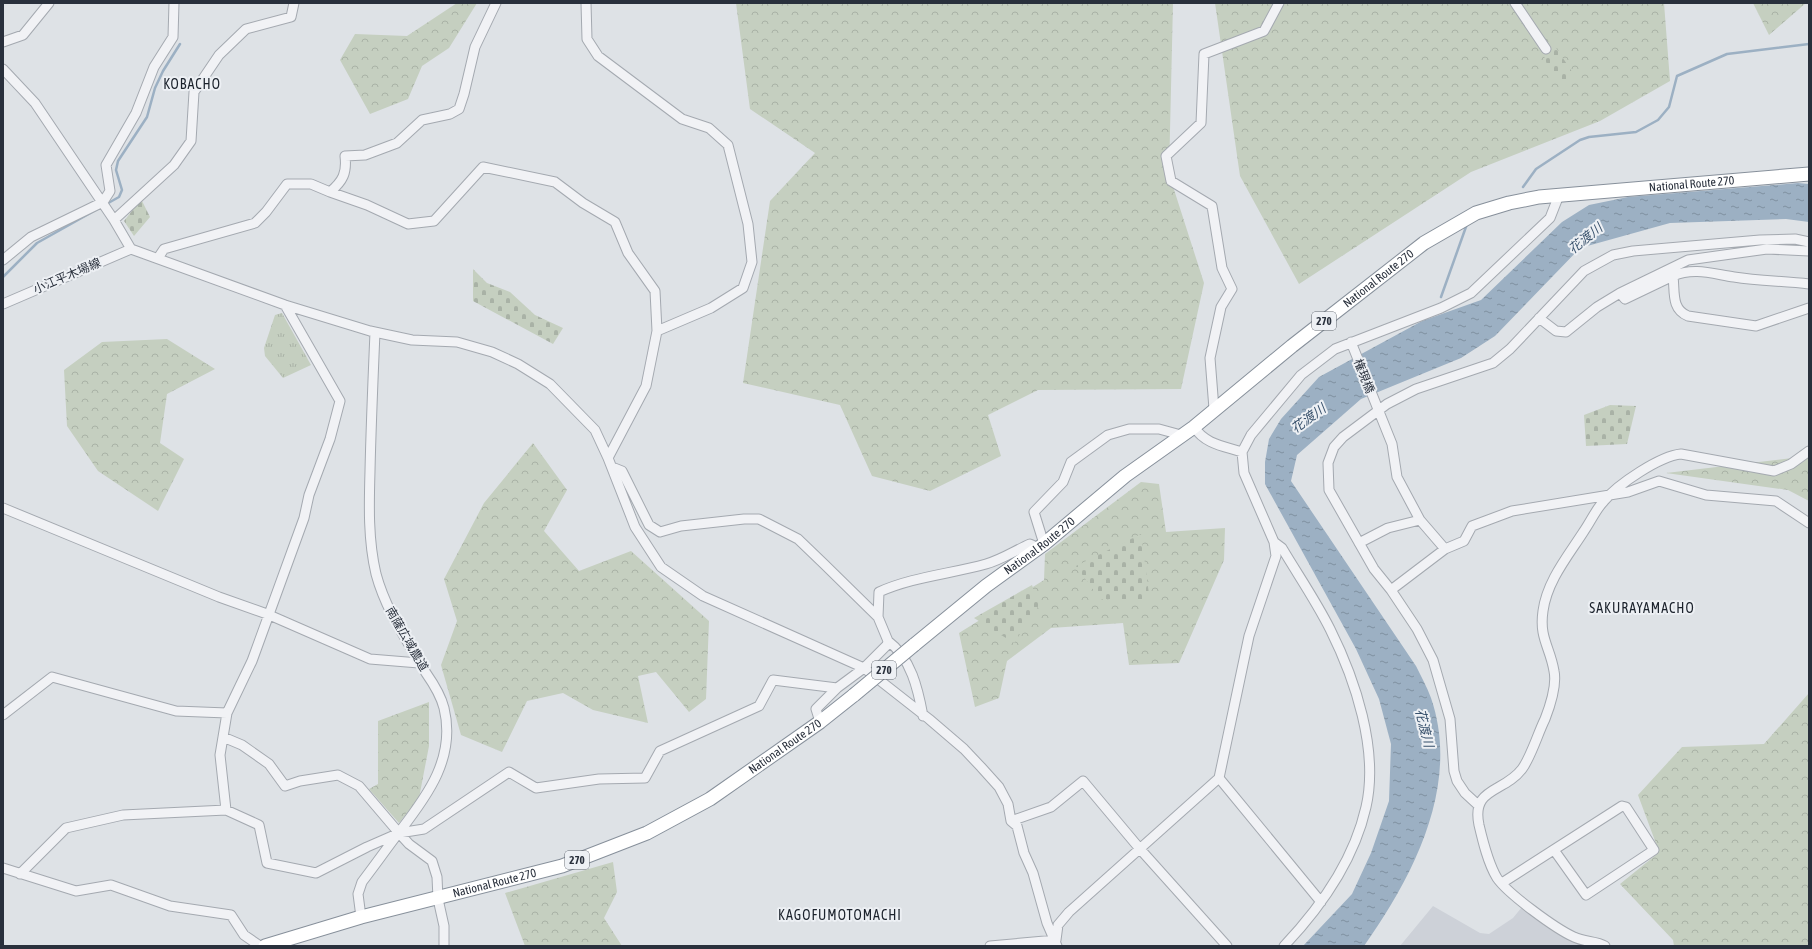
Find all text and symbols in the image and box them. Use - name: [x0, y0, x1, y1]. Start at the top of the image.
- district label: KOBACHO: [163, 76, 221, 92]
- street label: National Route 270: [1648, 173, 1735, 195]
- water label: 花渡川: [1565, 219, 1607, 256]
- street label: National Route 270: [1340, 246, 1417, 310]
- street label: 小江平木場線: [31, 255, 103, 297]
- road number: 270: [1312, 312, 1336, 330]
- street label: 権現橋: [1351, 357, 1377, 395]
- water label: 花渡川: [1288, 400, 1330, 436]
- street label: National Route 270: [1001, 514, 1078, 578]
- district label: SAKURAYAMACHO: [1589, 600, 1695, 616]
- street label: 南薩広域農道: [383, 604, 431, 674]
- road number: 270: [872, 661, 896, 679]
- water label: 花渡川: [1413, 707, 1437, 751]
- street label: National Route 270: [746, 716, 824, 777]
- road number: 270: [565, 851, 589, 869]
- street label: National Route 270: [451, 866, 538, 900]
- district label: KAGOFUMOTOMACHI: [778, 907, 902, 923]

